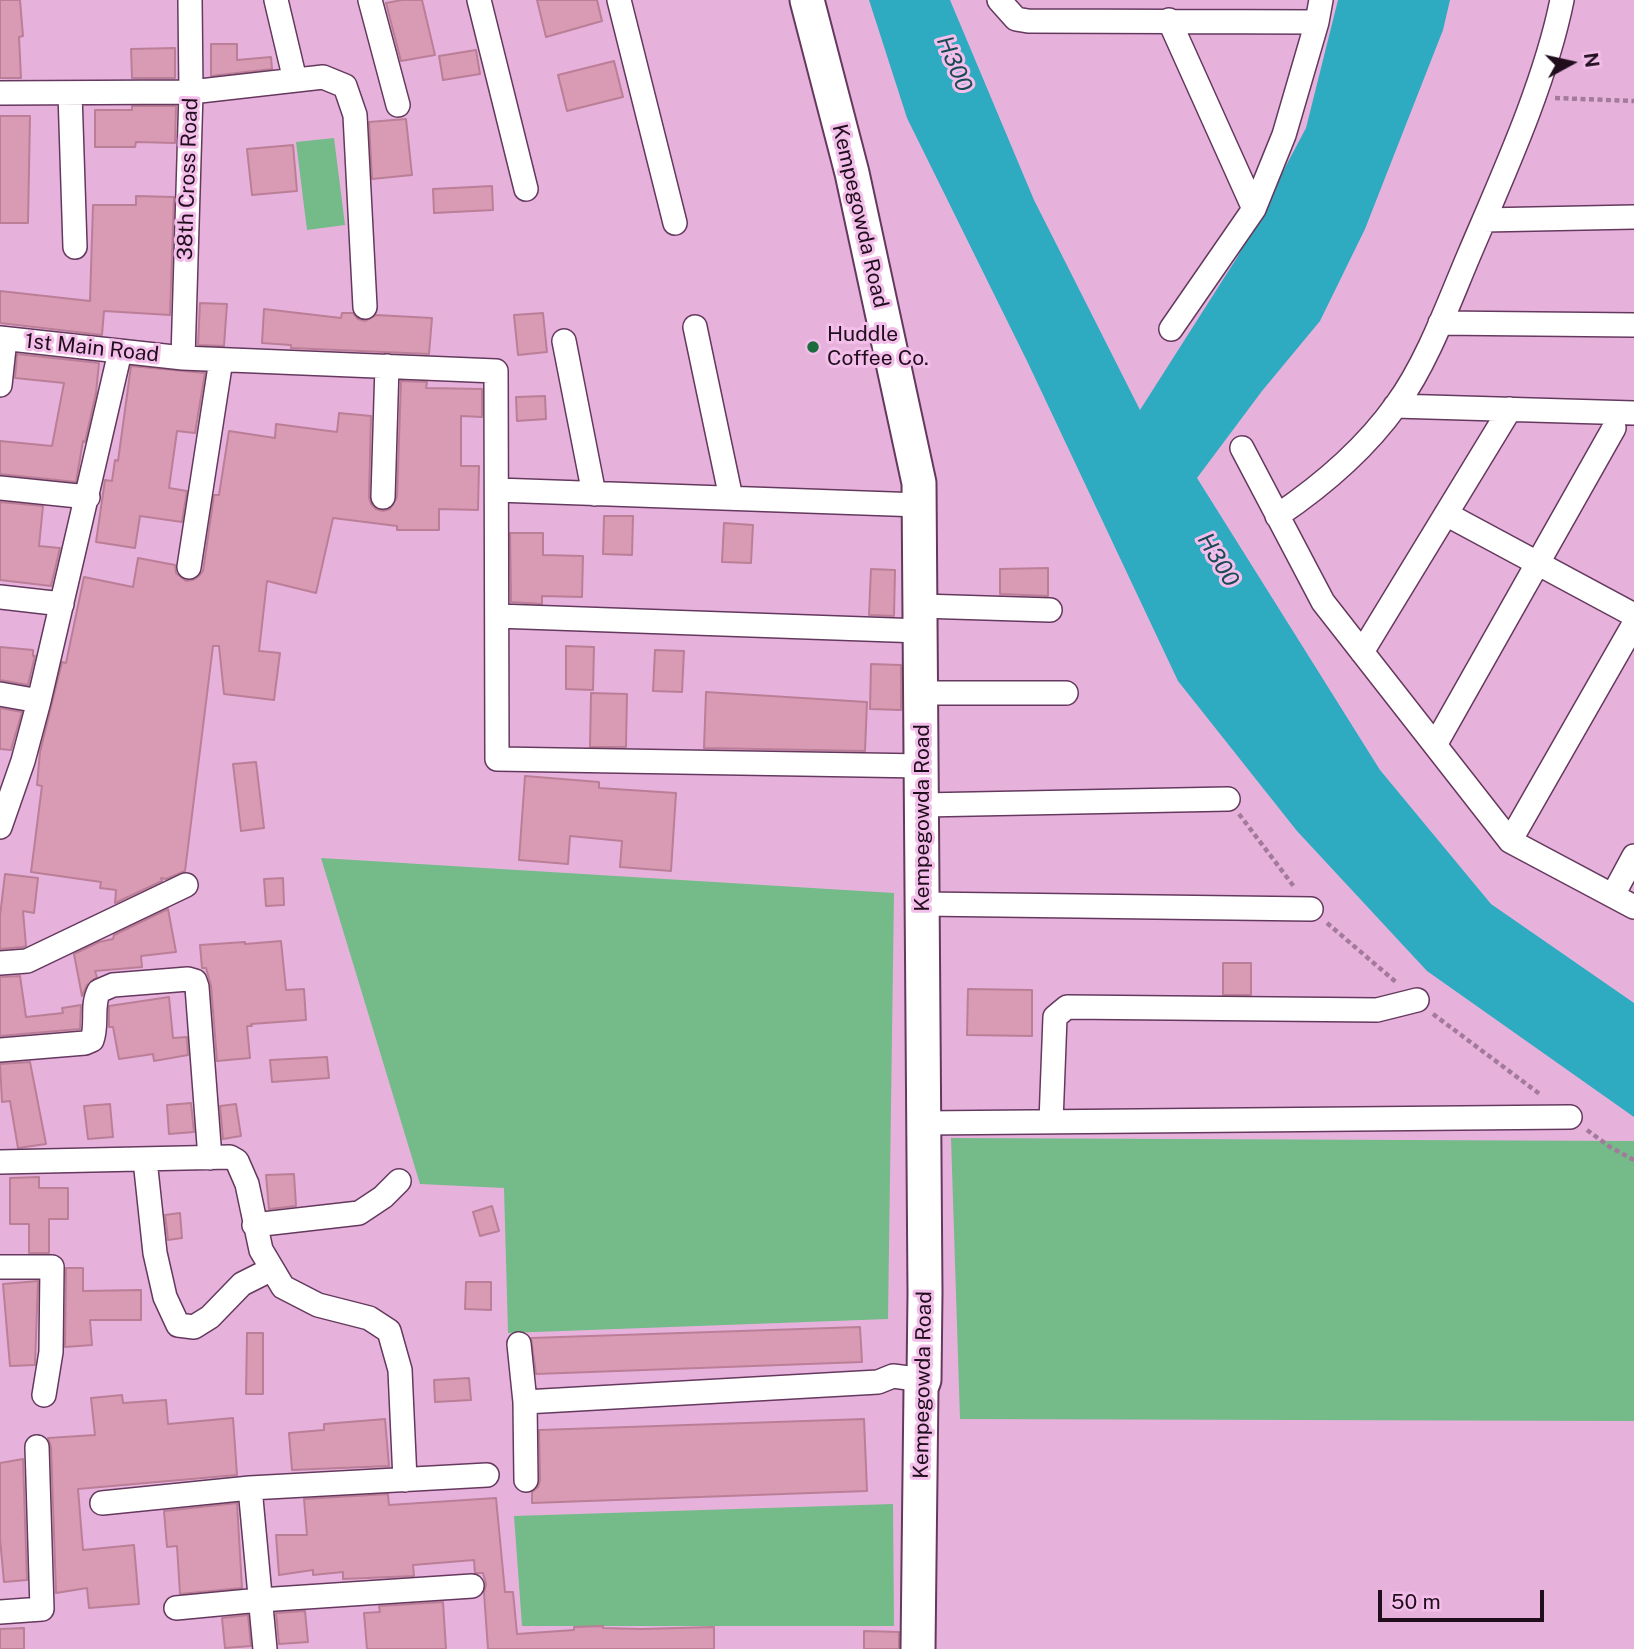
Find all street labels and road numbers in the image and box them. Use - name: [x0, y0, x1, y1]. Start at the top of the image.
- street label: 38th Cross Road: [173, 97, 203, 261]
- street label: Kempegowda Road: [827, 122, 893, 310]
- street label: 1st Main Road: [24, 328, 160, 368]
- street label: Kempegowda Road: [910, 724, 936, 912]
- street label: Kempegowda Road: [909, 1291, 937, 1479]

